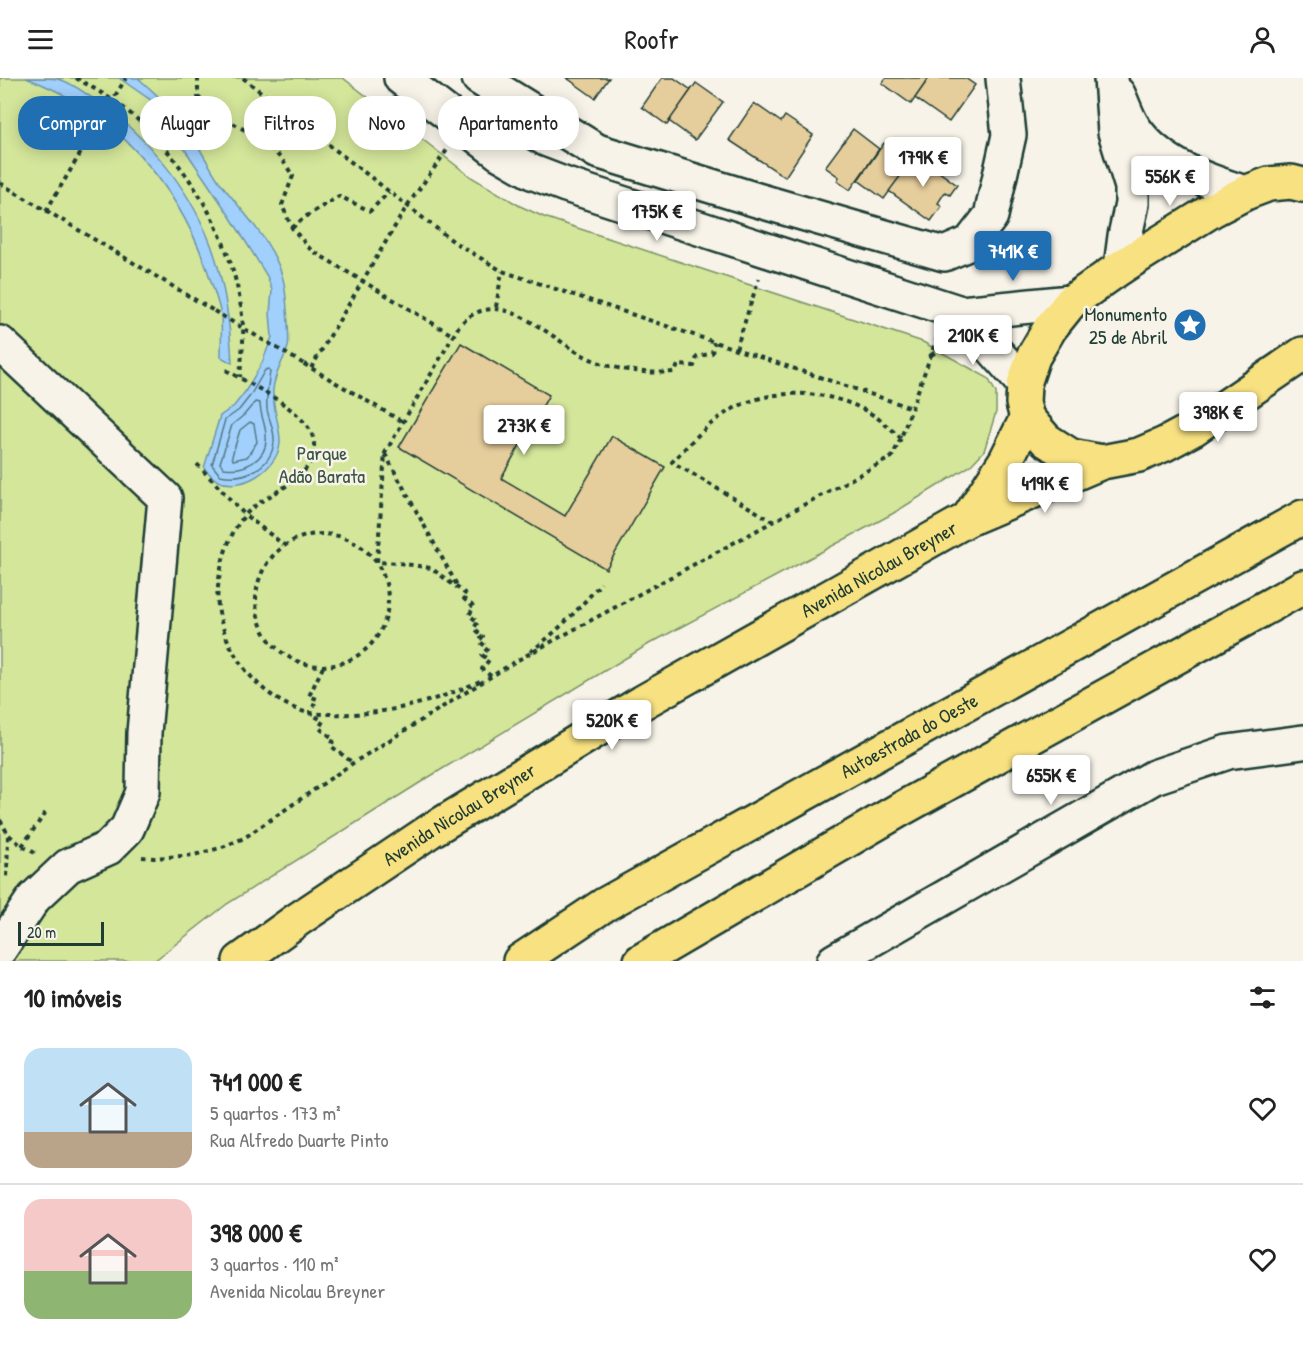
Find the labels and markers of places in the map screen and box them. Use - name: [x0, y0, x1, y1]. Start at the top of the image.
- pin: 179K €: [874, 137, 972, 188]
- pin: 556K €: [1121, 156, 1219, 207]
- pin: 175K €: [608, 191, 706, 242]
- pin: 741K €: [964, 231, 1062, 282]
- place label: Monumento 25 de Abril: [1084, 300, 1168, 350]
- place icon: Monumento 25 de Abril: [1172, 307, 1208, 343]
- pin: 210K €: [924, 315, 1022, 366]
- pin: 398K €: [1169, 392, 1267, 443]
- pin: 273K €: [475, 405, 573, 456]
- pin: 419K €: [996, 463, 1094, 514]
- pin: 520K €: [563, 700, 661, 751]
- pin: 655K €: [1002, 755, 1100, 806]

